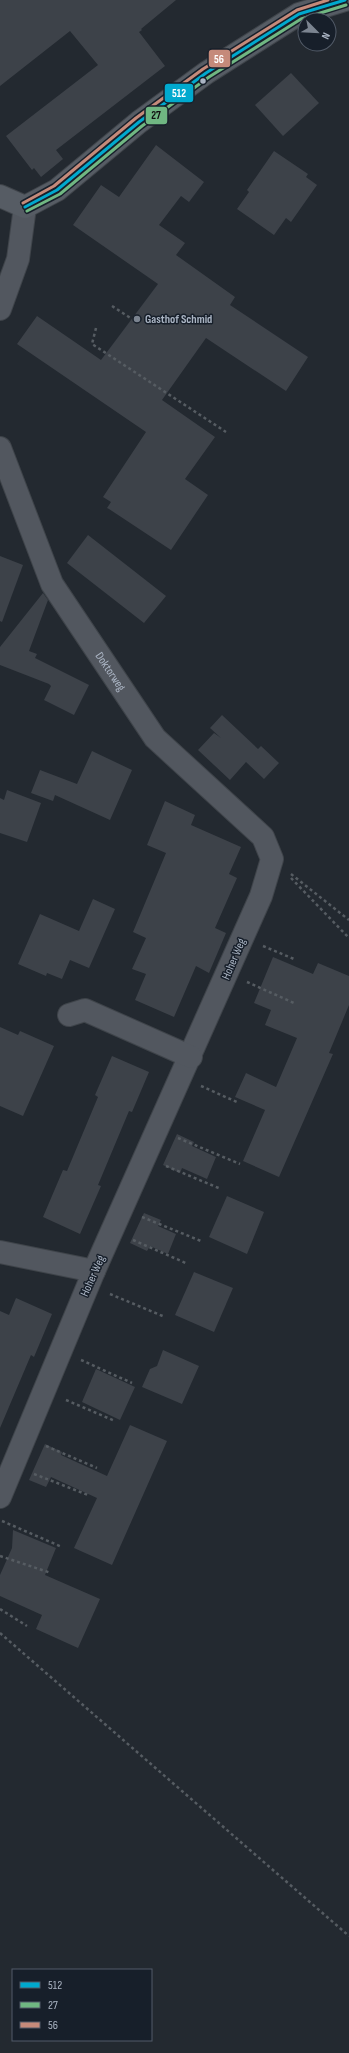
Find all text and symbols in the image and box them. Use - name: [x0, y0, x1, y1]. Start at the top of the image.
- north arrow: [297, 12, 337, 52]
- text: N: [318, 31, 333, 41]
- line badge: 56: [208, 49, 231, 68]
- text: 56: [214, 53, 224, 66]
- unlabelled marker: [198, 76, 208, 86]
- line badge: 512: [164, 83, 194, 103]
- text: 512: [172, 87, 186, 100]
- line badge: 27: [145, 106, 168, 125]
- text: 27: [151, 109, 161, 122]
- place label: Gasthof Schmid: [145, 312, 212, 327]
- marker: Gasthof Schmid: [132, 314, 142, 324]
- street label: Doktorweg: [92, 649, 129, 694]
- street label: Hoher Weg: [219, 936, 250, 982]
- street label: Hoher Weg: [77, 1253, 109, 1299]
- legend: [12, 1969, 152, 2041]
- text: 512: [48, 1978, 62, 1993]
- text: 27: [48, 1998, 58, 2013]
- text: 56: [48, 2018, 58, 2033]

